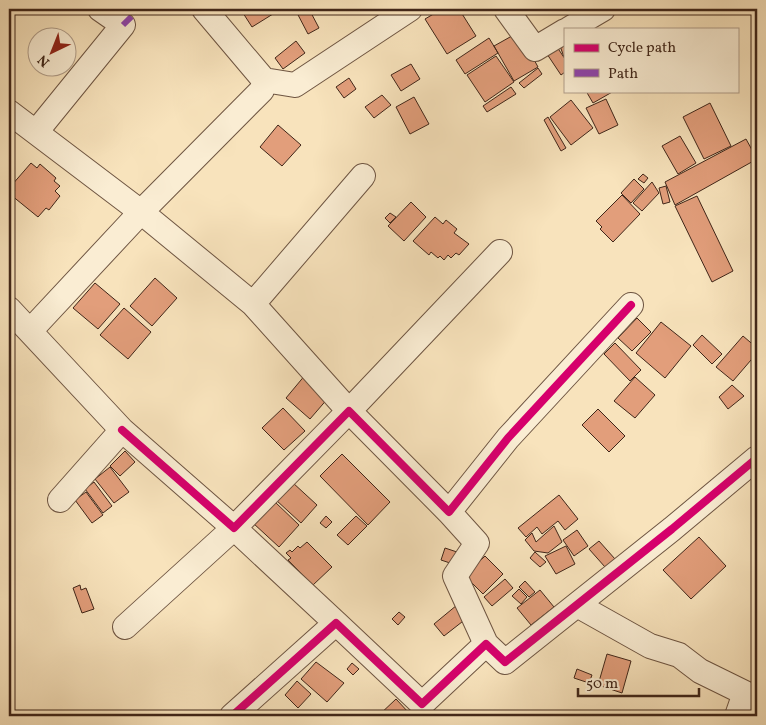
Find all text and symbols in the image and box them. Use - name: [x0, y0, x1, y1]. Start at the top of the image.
- north arrow: [28, 28, 78, 78]
- legend: [564, 28, 738, 92]
- text: Cycle path: [608, 38, 676, 59]
- text: N: [34, 50, 54, 71]
- text: Path: [608, 64, 638, 85]
- scale bar: [578, 665, 700, 697]
- text: 50 m: [586, 674, 618, 695]

